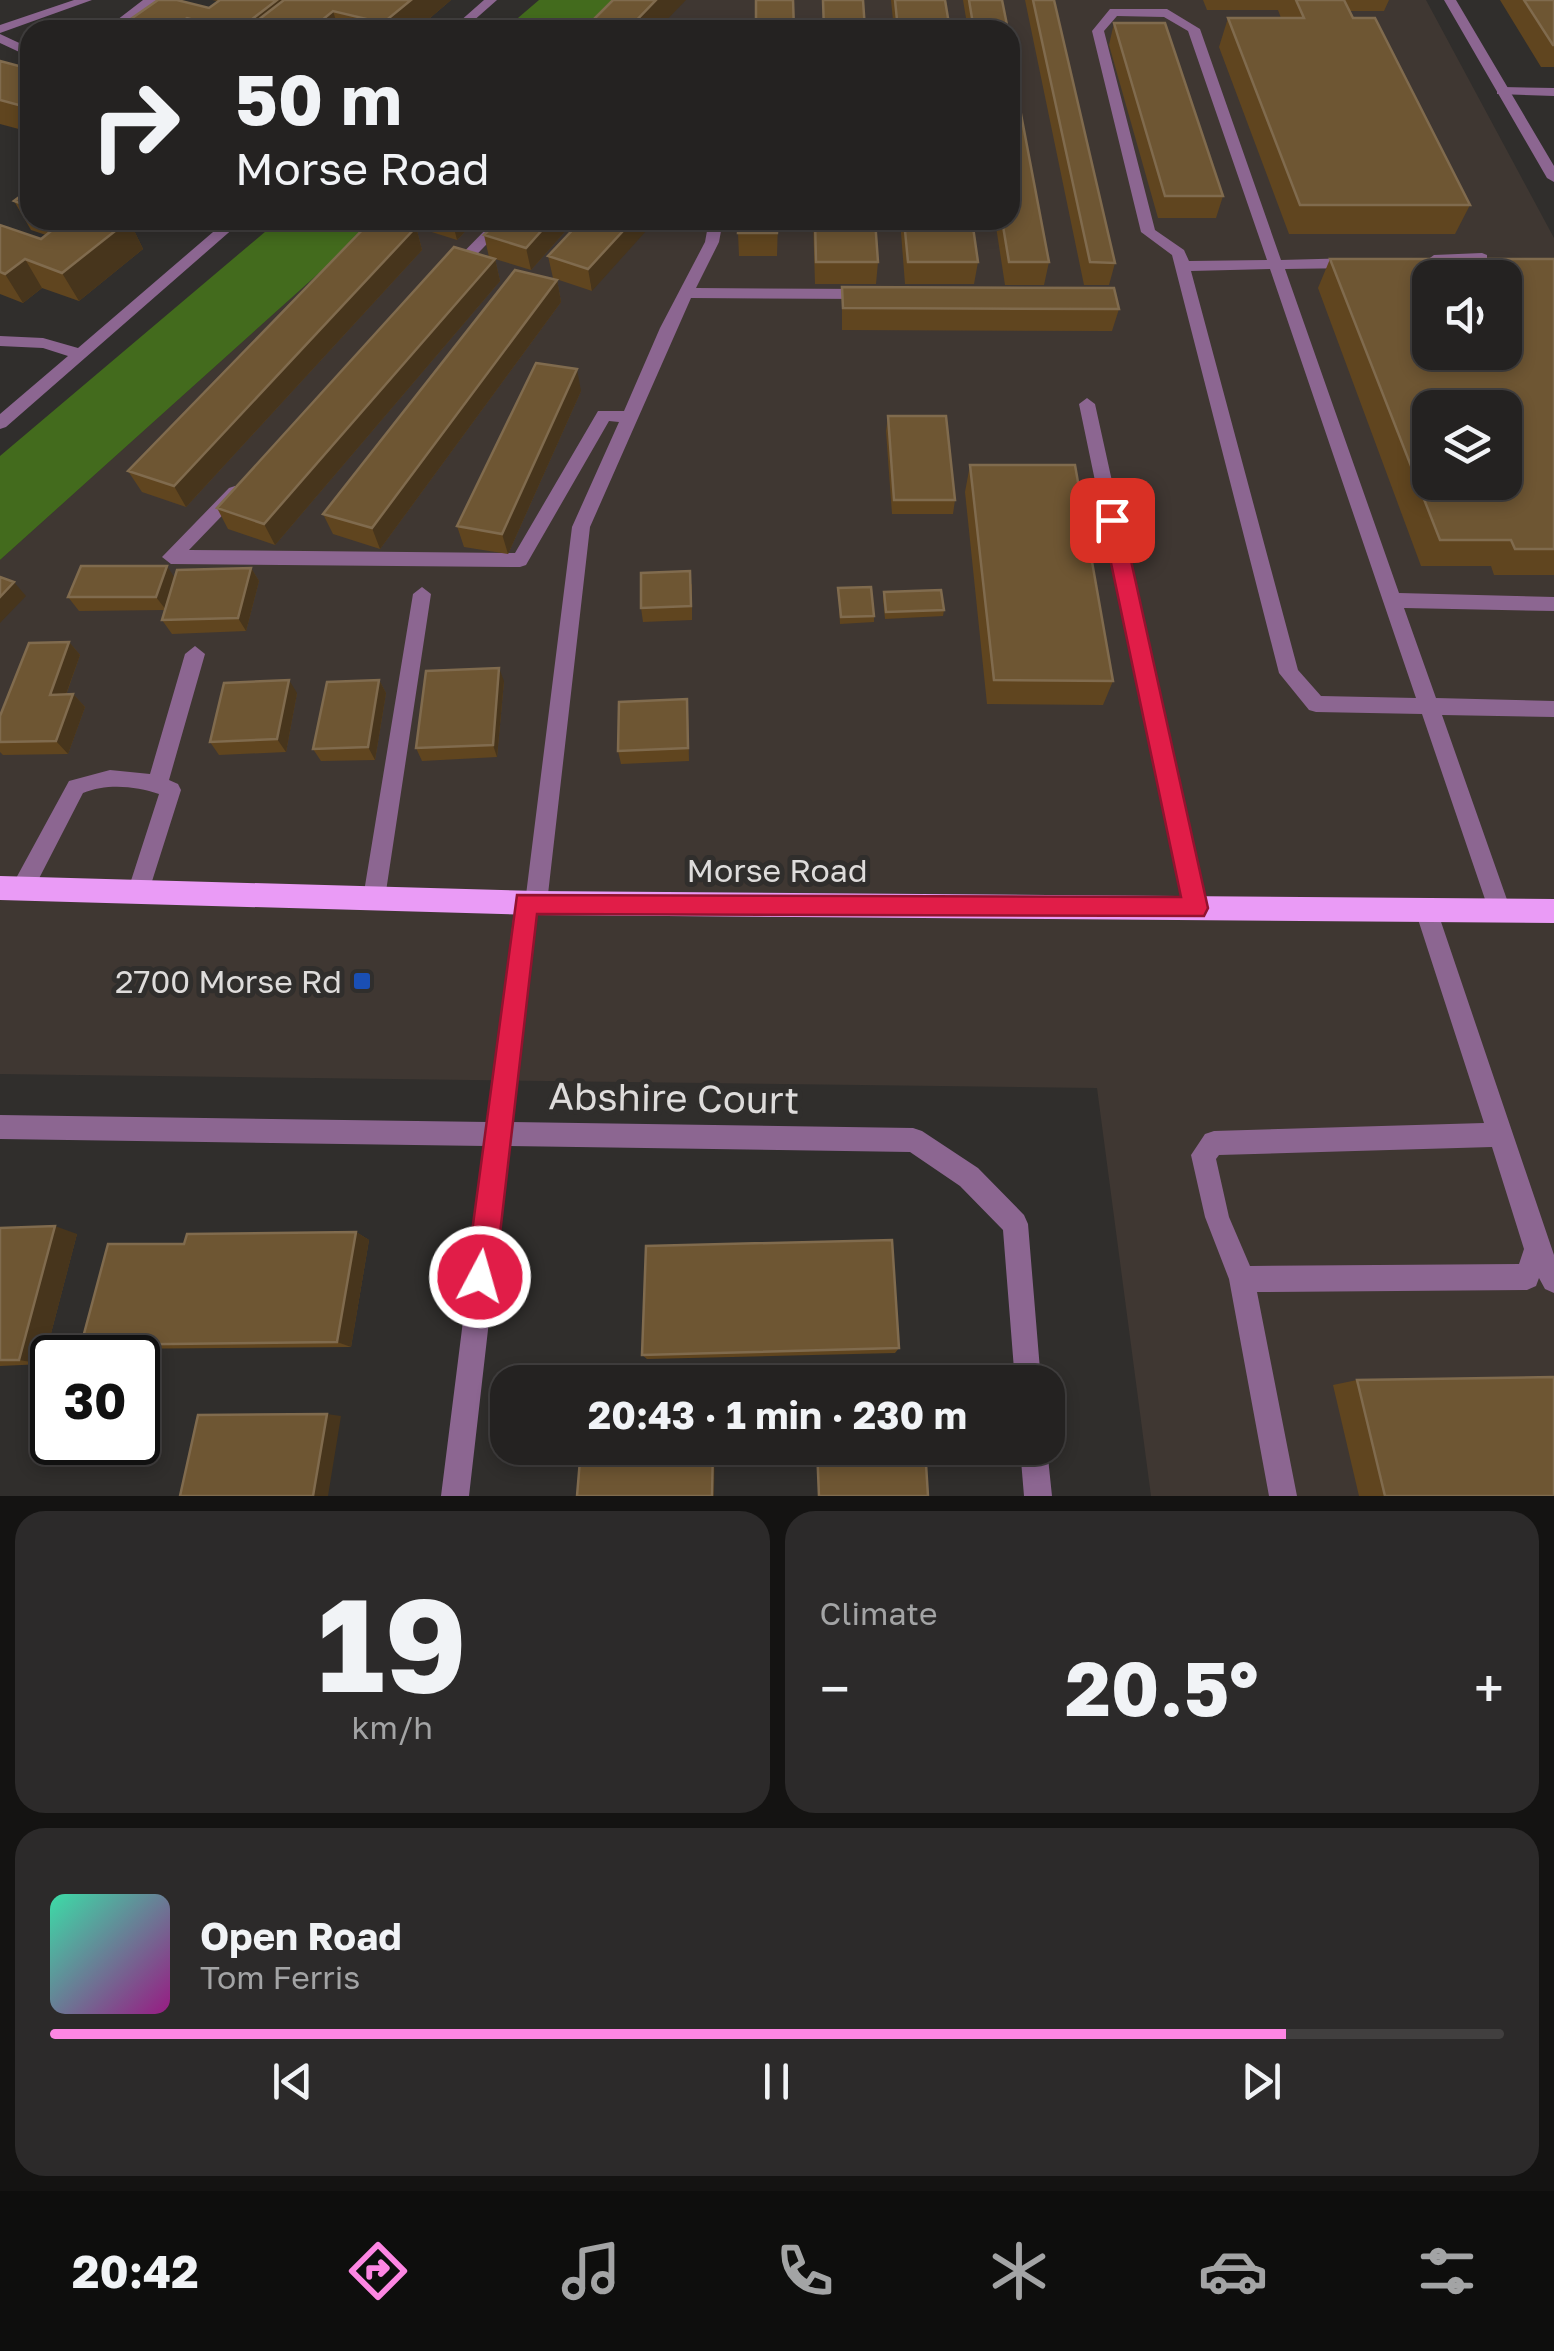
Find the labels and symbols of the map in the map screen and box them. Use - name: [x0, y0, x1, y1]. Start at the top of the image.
- pin: [1070, 478, 1155, 563]
- street label: Morse Road: [686, 851, 868, 889]
- place label: 2700 Morse Rd: [115, 962, 342, 1000]
- marker: 2700 Morse Rd: [351, 970, 373, 992]
- street label: Abshire Court: [548, 1072, 800, 1122]
- position arrow: [428, 1225, 532, 1329]
- speed limit sign: 30: [30, 1335, 160, 1465]

